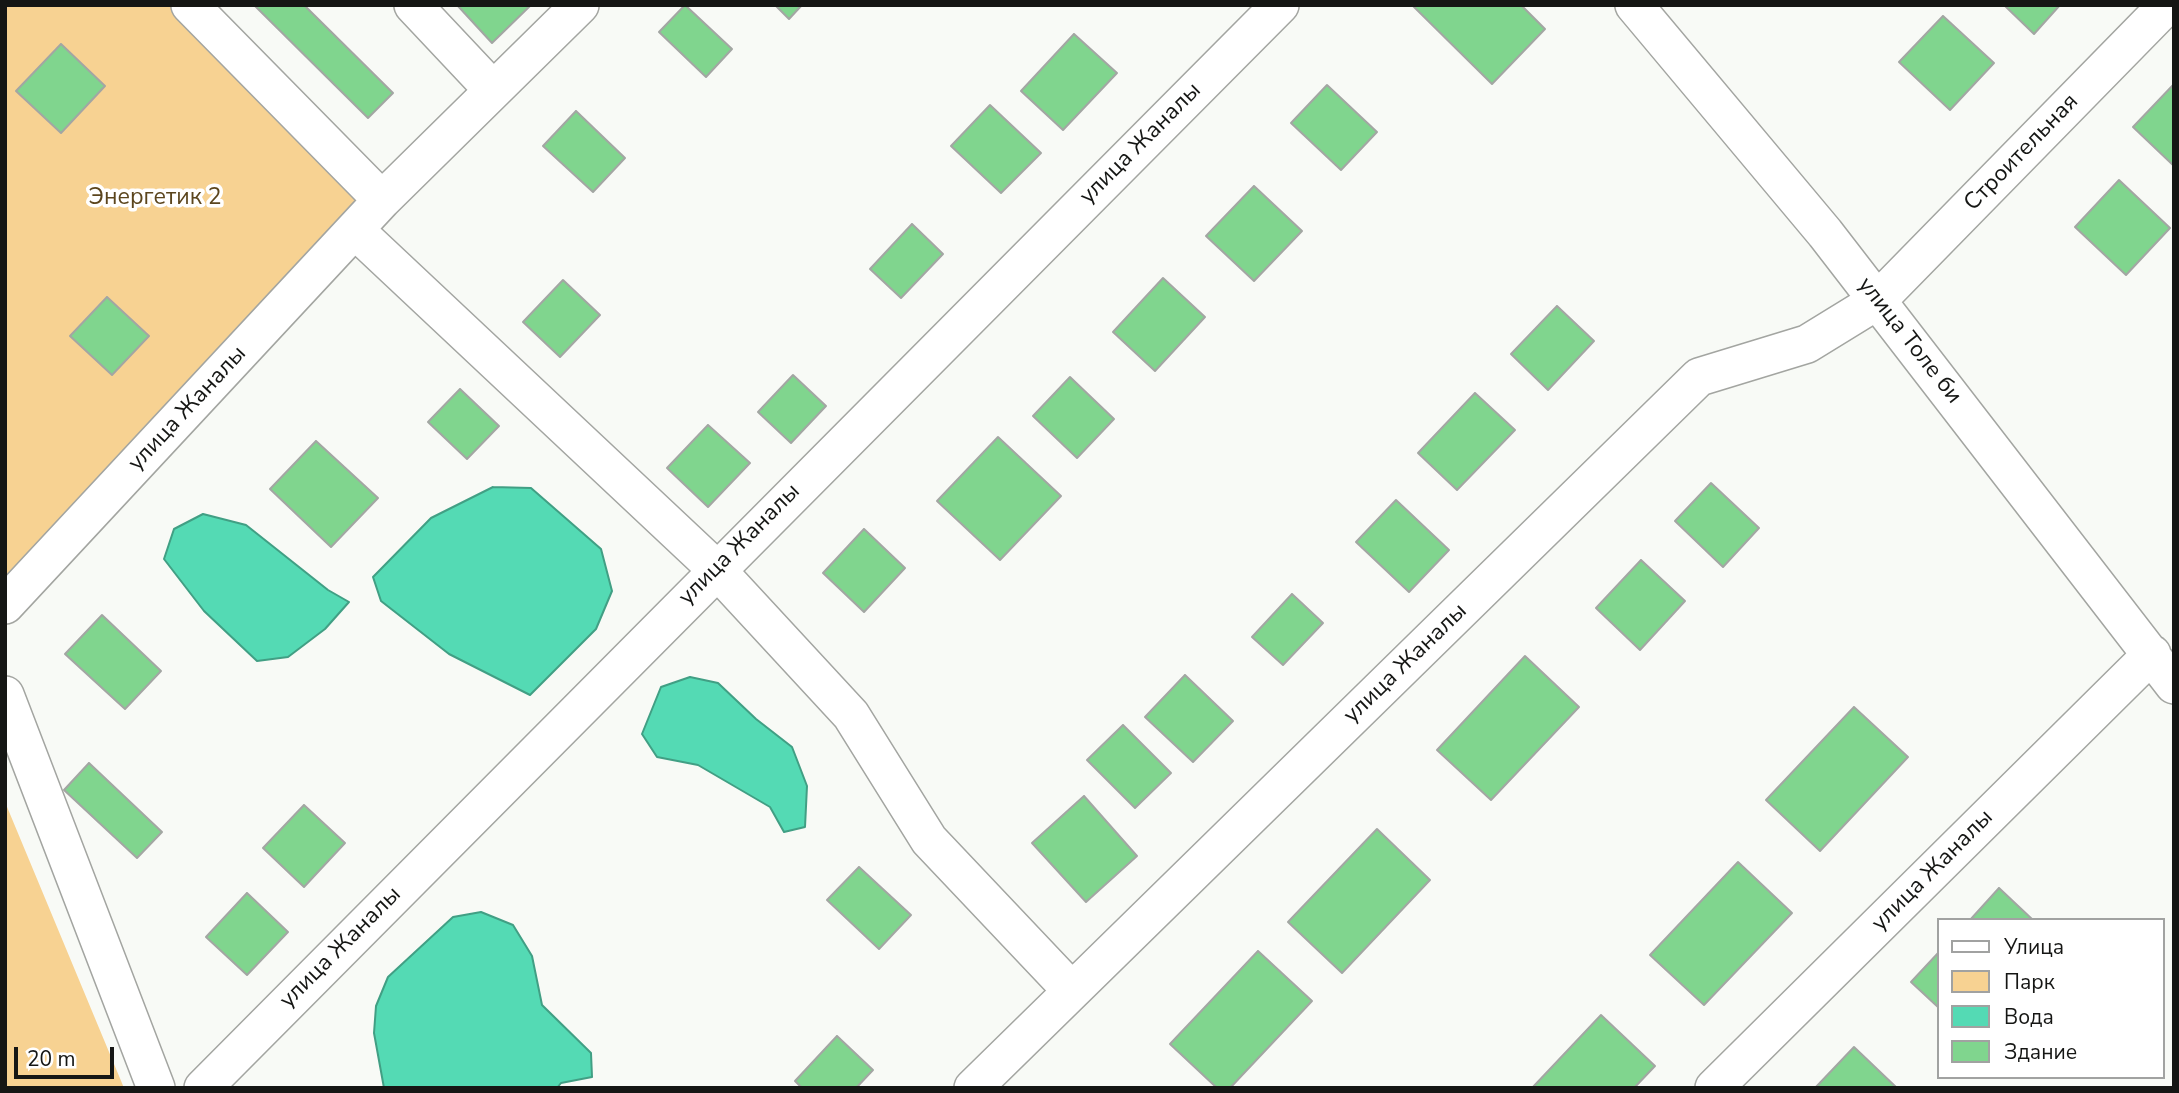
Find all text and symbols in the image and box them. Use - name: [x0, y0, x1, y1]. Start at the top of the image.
- street label: улица Жаналы: [1074, 77, 1208, 211]
- street label: Строительная: [1959, 89, 2085, 217]
- park label: Энергетик 2: [88, 184, 222, 212]
- street label: улица Толе би: [1851, 272, 1967, 410]
- street label: улица Жаналы: [123, 341, 253, 477]
- street label: улица Жаналы: [673, 478, 807, 612]
- street label: улица Жаналы: [1339, 598, 1473, 730]
- street label: улица Жаналы: [1866, 804, 2000, 938]
- street label: улица Жаналы: [274, 881, 408, 1015]
- legend: [1938, 918, 2165, 1079]
- text: Улица: [2004, 933, 2064, 961]
- text: Парк: [2004, 968, 2055, 996]
- text: Вода: [2004, 1003, 2054, 1031]
- scale bar: [18, 1034, 117, 1078]
- text: Здание: [2004, 1038, 2077, 1066]
- text: 20 m: [27, 1045, 76, 1073]

